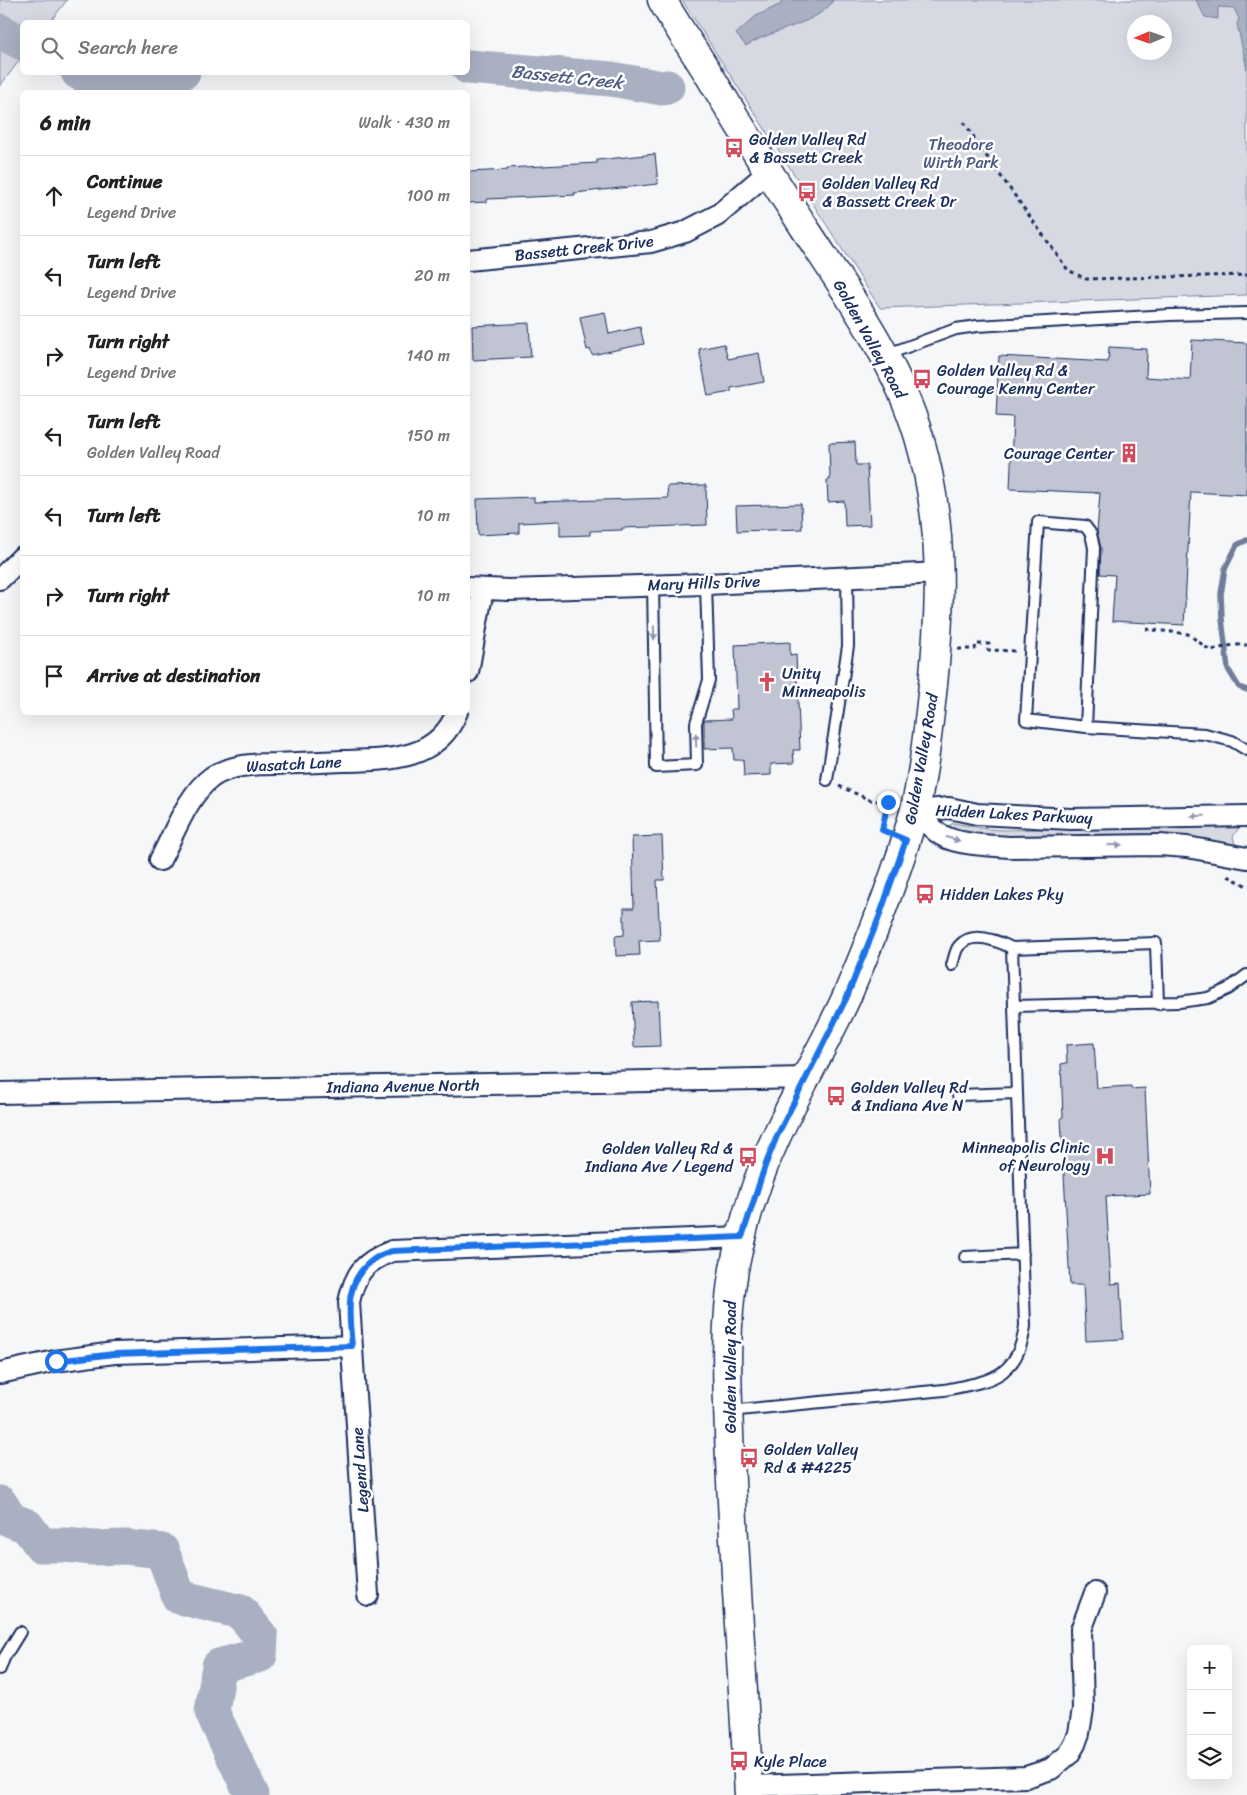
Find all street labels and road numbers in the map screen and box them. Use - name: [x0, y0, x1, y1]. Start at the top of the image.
- street label: Bassett Creek Drive: [513, 226, 655, 270]
- street label: Golden Valley Road: [825, 274, 916, 405]
- street label: Mary Hills Drive: [647, 567, 761, 599]
- street label: Golden Valley Road: [895, 690, 947, 827]
- street label: Wasatch Lane: [246, 747, 342, 781]
- street label: Hidden Lakes Parkway: [935, 795, 1094, 833]
- street label: Indiana Avenue North: [325, 1070, 480, 1102]
- street label: Golden Valley Road: [716, 1299, 745, 1433]
- street label: Legend Lane: [343, 1426, 377, 1514]

